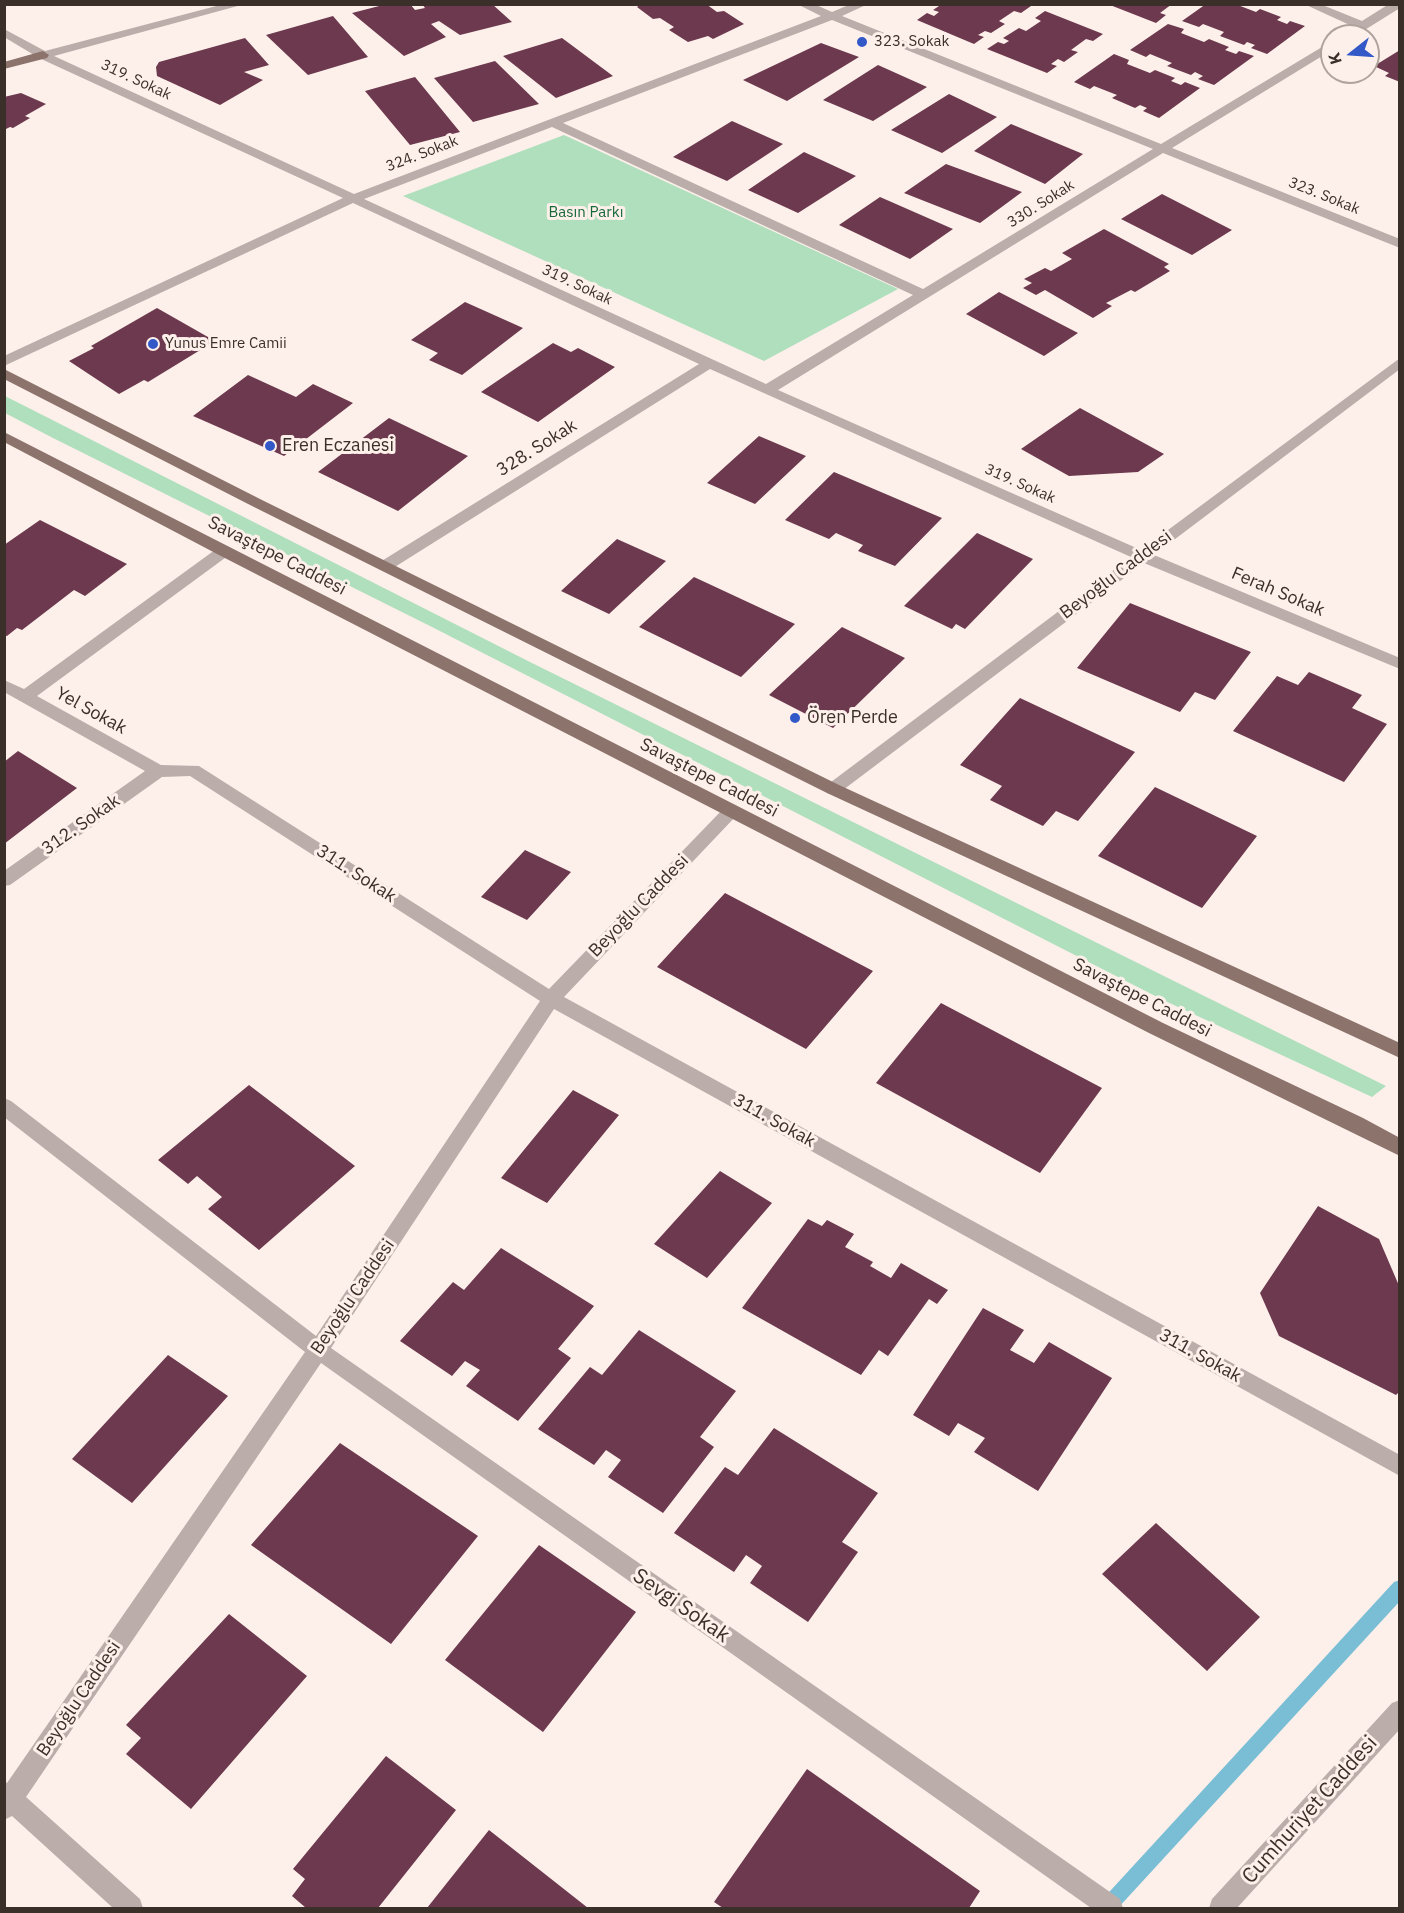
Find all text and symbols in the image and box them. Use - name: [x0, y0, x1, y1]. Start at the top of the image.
- north arrow: [1320, 24, 1380, 84]
- place label: 323. Sokak: [874, 33, 949, 51]
- marker: 323. Sokak: [855, 35, 869, 49]
- text: K: [1324, 50, 1346, 67]
- street label: 319. Sokak: [98, 56, 174, 104]
- street label: 324. Sokak: [384, 132, 460, 176]
- street label: 323. Sokak: [1286, 174, 1362, 218]
- street label: 330. Sokak: [1004, 176, 1078, 232]
- park label: Basın Parkı: [548, 204, 624, 222]
- street label: 319. Sokak: [539, 261, 615, 309]
- place label: Yunus Emre Camii: [165, 335, 287, 353]
- marker: Yunus Emre Camii: [146, 337, 160, 351]
- street label: 328. Sokak: [493, 415, 581, 481]
- place label: Eren Eczanesi: [282, 435, 394, 457]
- marker: Eren Eczanesi: [263, 439, 277, 453]
- street label: 319. Sokak: [982, 460, 1058, 508]
- street label: Savaştepe Caddesi: [204, 512, 350, 600]
- street label: Beyoğlu Caddesi: [1056, 526, 1176, 624]
- street label: Ferah Sokak: [1228, 563, 1328, 621]
- street label: Yel Sokak: [52, 683, 130, 739]
- place label: Ören Perde: [807, 707, 898, 729]
- marker: Ören Perde: [788, 711, 802, 725]
- street label: Savaştepe Caddesi: [636, 734, 782, 822]
- street label: 312. Sokak: [38, 790, 124, 860]
- street label: 311. Sokak: [312, 840, 400, 908]
- street label: Beyoğlu Caddesi: [585, 850, 693, 962]
- street label: Savaştepe Caddesi: [1069, 954, 1215, 1042]
- street label: 311. Sokak: [729, 1090, 819, 1152]
- street label: Beyoğlu Caddesi: [307, 1235, 399, 1359]
- street label: 311. Sokak: [1155, 1325, 1245, 1387]
- street label: Sevgi Sokak: [628, 1564, 734, 1648]
- street label: Beyoğlu Caddesi: [33, 1637, 125, 1761]
- street label: Cumhuriyet Caddesi: [1237, 1731, 1383, 1889]

